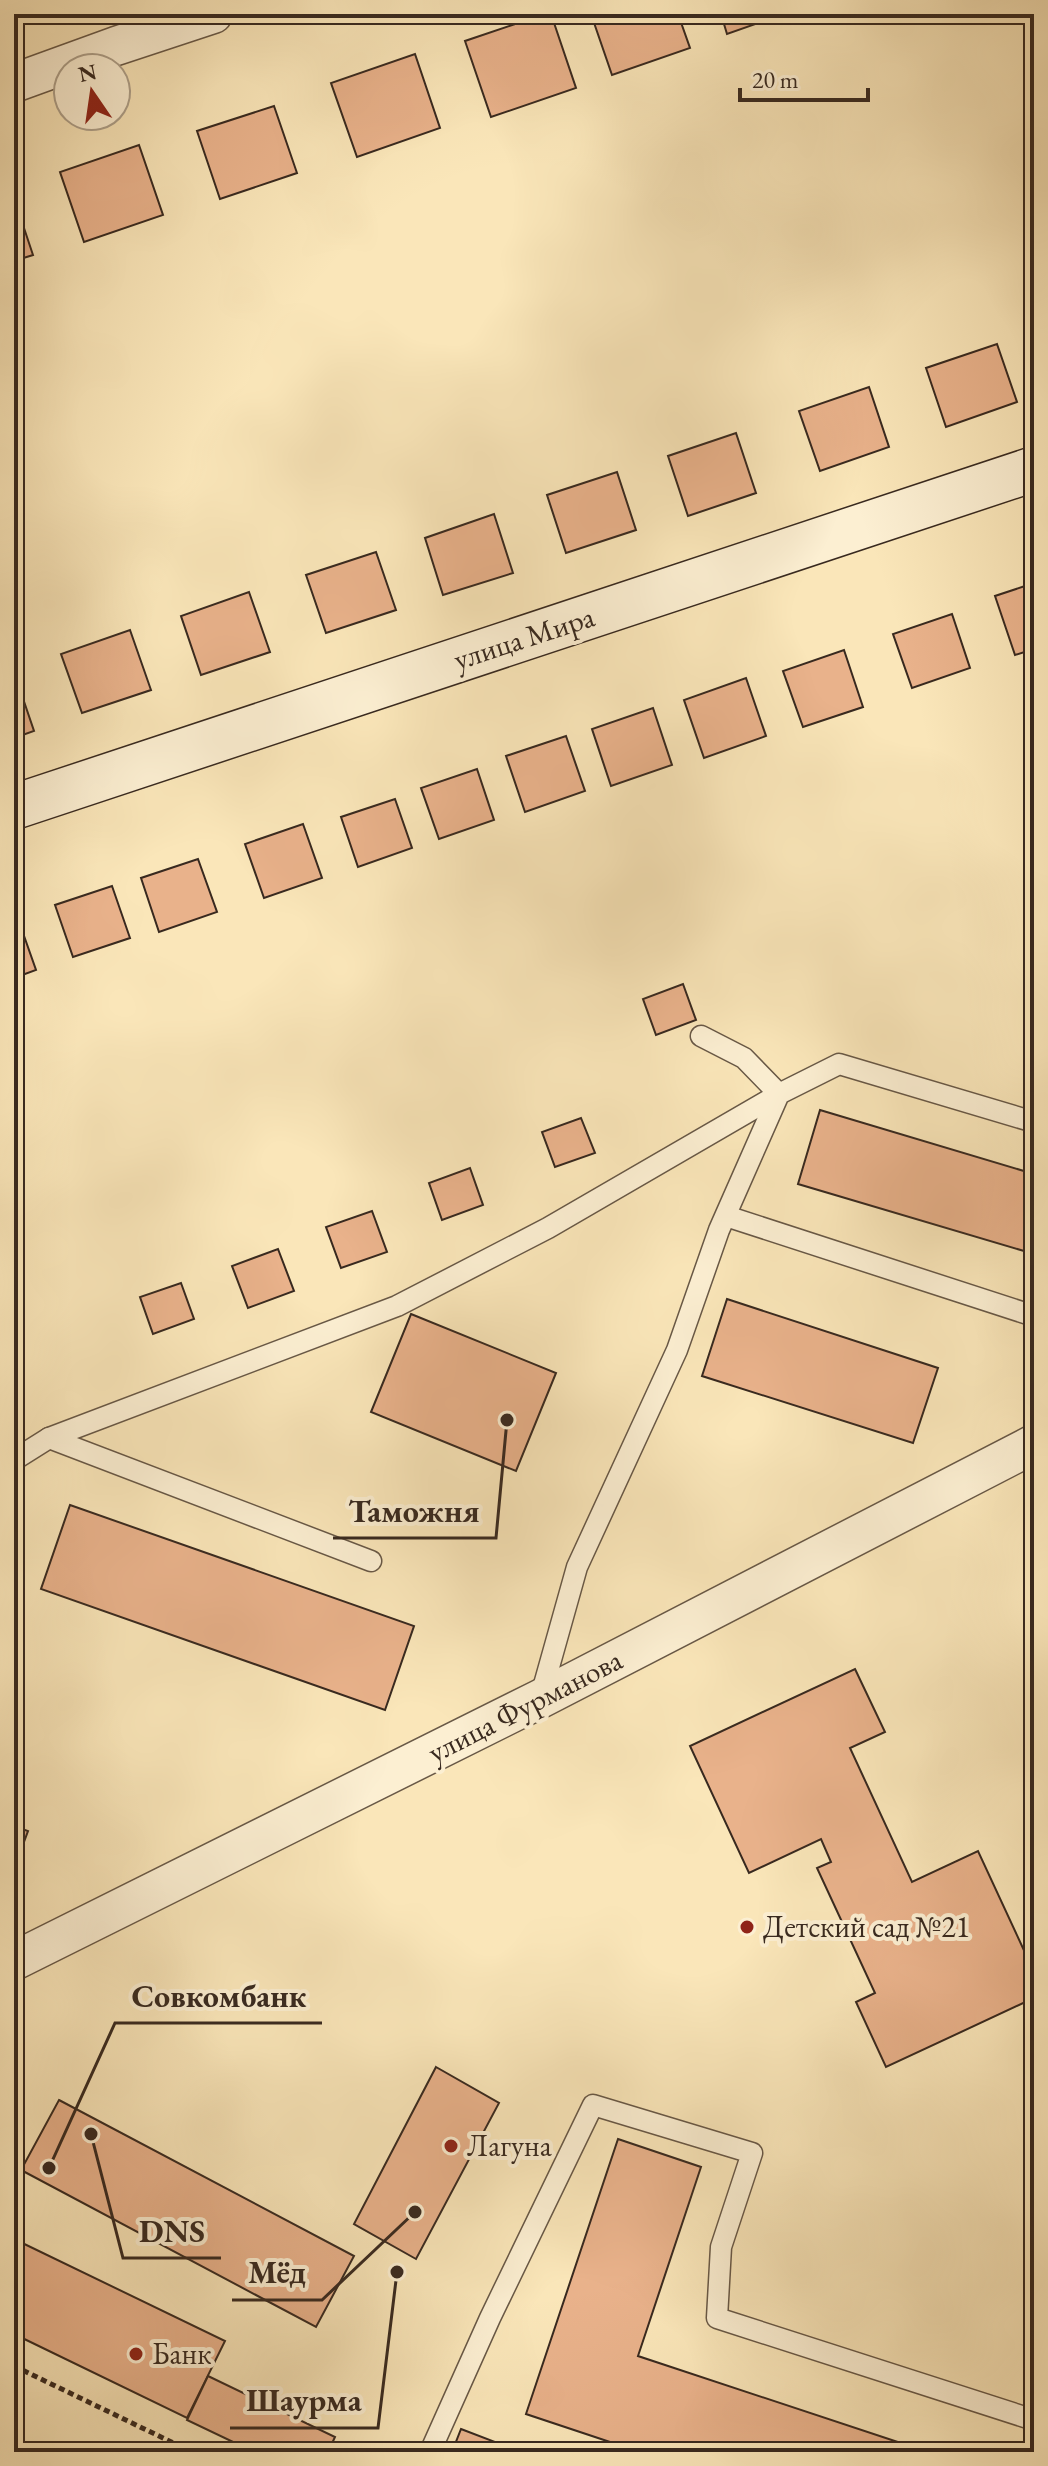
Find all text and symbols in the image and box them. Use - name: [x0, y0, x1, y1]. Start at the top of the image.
- north arrow: [52, 52, 132, 132]
- scale bar: [740, 52, 868, 102]
- text: N: [76, 57, 100, 89]
- text: 20 m: [752, 64, 799, 95]
- street label: улица Мира: [448, 596, 599, 679]
- callout: Таможня: [333, 1482, 496, 1538]
- text: Таможня: [348, 1490, 480, 1532]
- street label: улица Фурманова: [421, 1640, 629, 1771]
- place label: Детский сад №21: [763, 1907, 970, 1946]
- marker: Детский сад №21: [738, 1918, 756, 1936]
- callout: Совкомбанк: [115, 1967, 322, 2023]
- text: Совкомбанк: [131, 1975, 307, 2017]
- place label: Лагуна: [467, 2126, 552, 2165]
- marker: Лагуна: [442, 2137, 460, 2155]
- callout: DNS: [123, 2202, 221, 2258]
- text: DNS: [139, 2210, 205, 2252]
- callout: Мёд: [232, 2244, 322, 2300]
- text: Мёд: [248, 2251, 306, 2293]
- place label: Банк: [152, 2334, 212, 2373]
- marker: Банк: [127, 2345, 145, 2363]
- callout: Шаурма: [230, 2372, 378, 2428]
- text: Шаурма: [246, 2379, 363, 2421]

